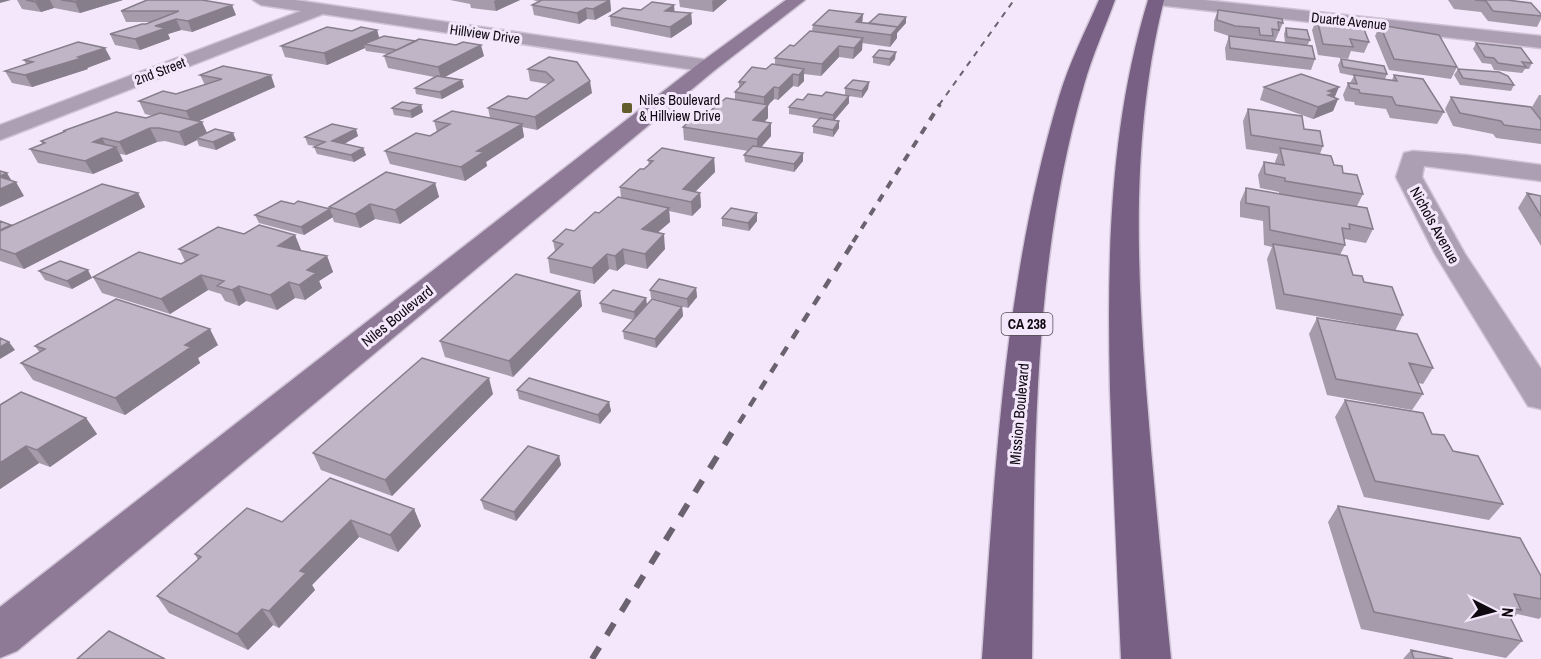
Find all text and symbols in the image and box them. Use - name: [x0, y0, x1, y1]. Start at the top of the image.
- street label: Duarte Avenue: [1310, 8, 1388, 34]
- street label: Hillview Drive: [449, 20, 521, 48]
- street label: 2nd Street: [132, 53, 188, 89]
- place label: Niles Boulevard & Hillview Drive: [639, 91, 721, 125]
- marker: Niles Boulevard & Hillview Drive: [620, 101, 634, 115]
- street label: Nichols Avenue: [1405, 183, 1465, 268]
- street label: Niles Boulevard: [357, 281, 437, 351]
- road number: CA 238: [1002, 313, 1052, 335]
- street label: Mission Boulevard: [1004, 362, 1034, 466]
- north arrow: [1463, 581, 1523, 641]
- text: N: [1496, 607, 1519, 618]

